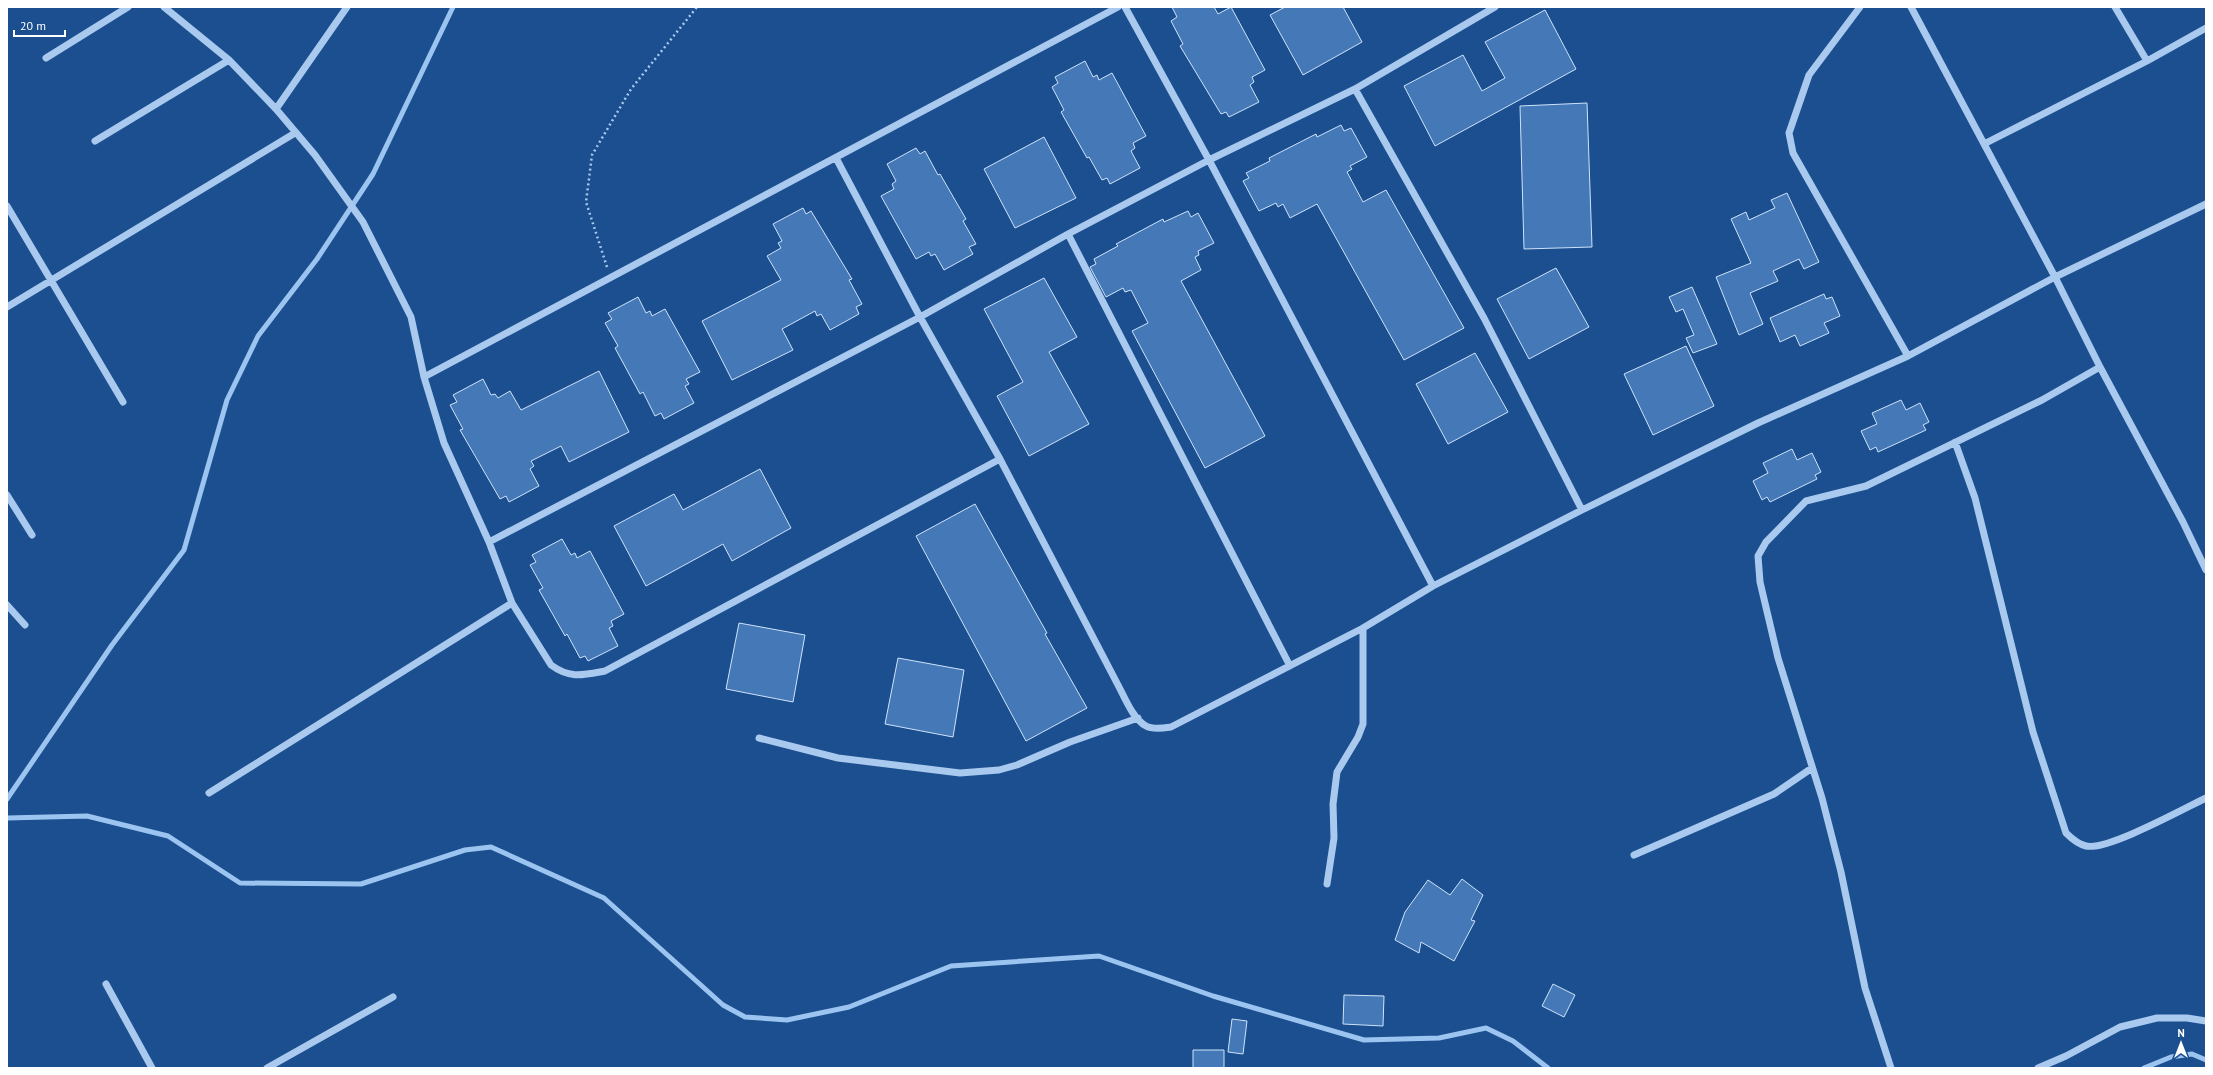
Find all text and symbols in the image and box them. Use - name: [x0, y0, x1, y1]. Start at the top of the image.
- scale bar: [14, 12, 65, 38]
- text: 20 m: [20, 18, 46, 33]
- north arrow: [2161, 1023, 2201, 1063]
- text: N: [2177, 1026, 2185, 1040]

